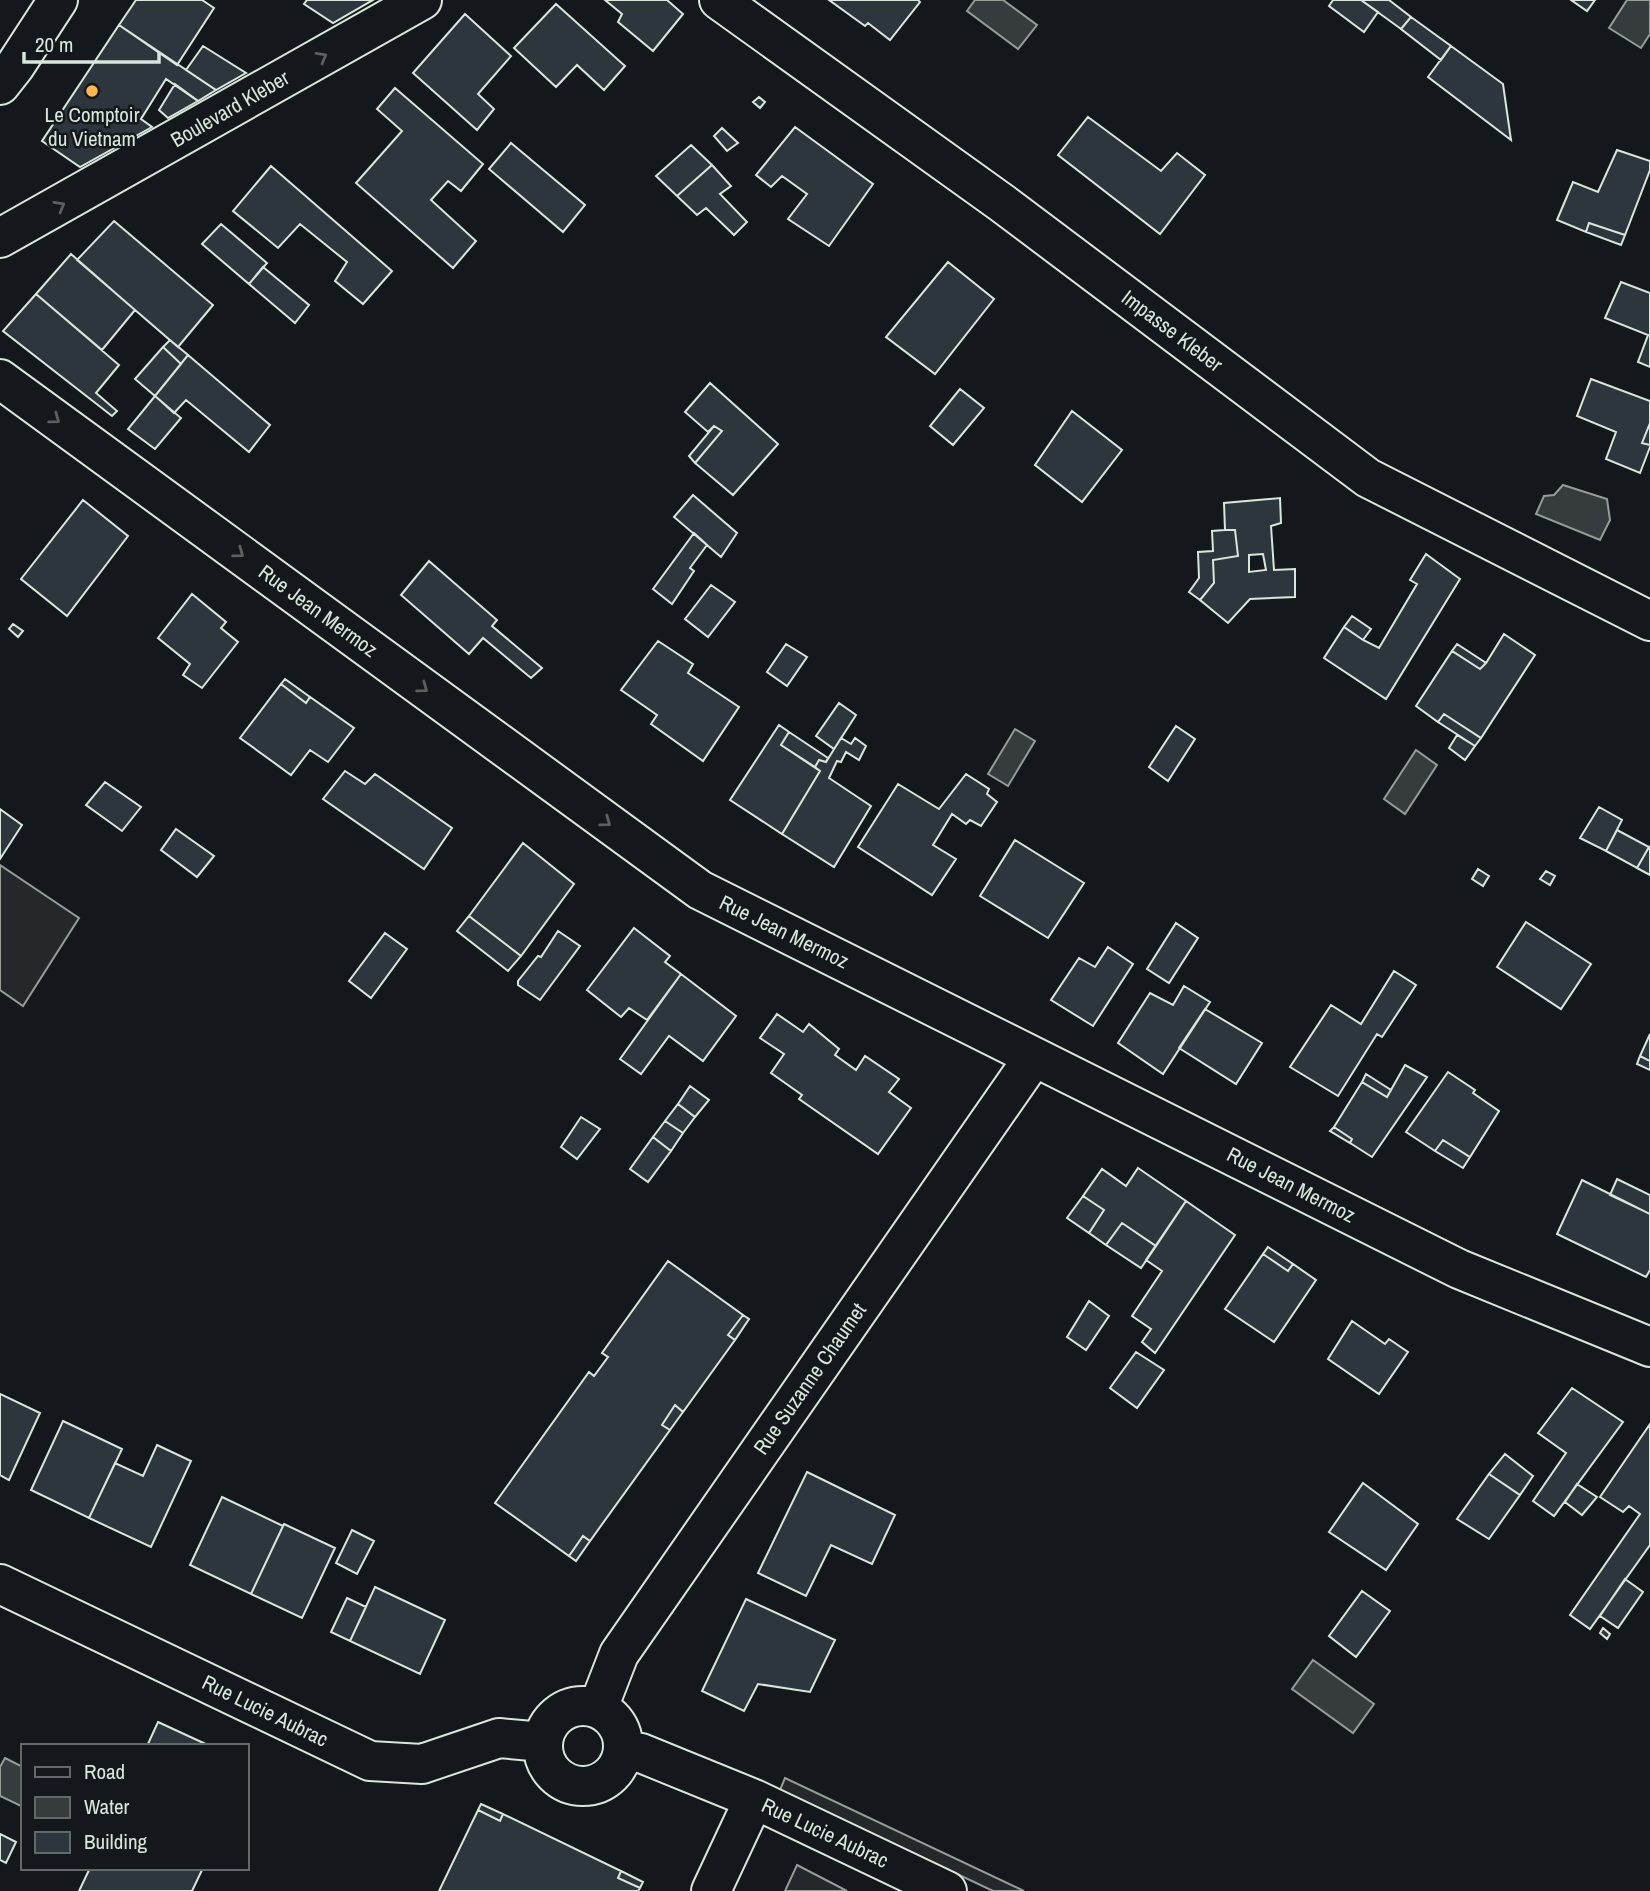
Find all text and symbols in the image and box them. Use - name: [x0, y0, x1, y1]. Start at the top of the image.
- scale bar: [24, 21, 159, 65]
- text: 20 m: [35, 30, 73, 59]
- one-way arrow: [314, 52, 327, 65]
- street label: Boulevard Kleber: [165, 63, 294, 154]
- marker: Le Comptoir du Vietnam: [84, 83, 100, 99]
- place label: Le Comptoir du Vietnam: [45, 100, 140, 153]
- one-way arrow: [52, 201, 65, 214]
- street label: Impasse Kleber: [1116, 283, 1229, 378]
- one-way arrow: [47, 411, 60, 423]
- one-way arrow: [231, 545, 244, 558]
- street label: Rue Jean Mermoz: [253, 558, 384, 664]
- one-way arrow: [415, 679, 427, 692]
- one-way arrow: [598, 814, 611, 826]
- street label: Rue Jean Mermoz: [715, 888, 854, 976]
- street label: Rue Jean Mermoz: [1222, 1140, 1361, 1230]
- street label: Rue Suzanne Chaumet: [746, 1297, 873, 1460]
- street label: Rue Lucie Aubrac: [197, 1668, 333, 1754]
- legend: [21, 1744, 248, 1870]
- text: Road: [84, 1757, 125, 1786]
- street label: Rue Lucie Aubrac: [757, 1790, 893, 1875]
- text: Water: [84, 1792, 130, 1821]
- text: Building: [84, 1827, 148, 1856]

